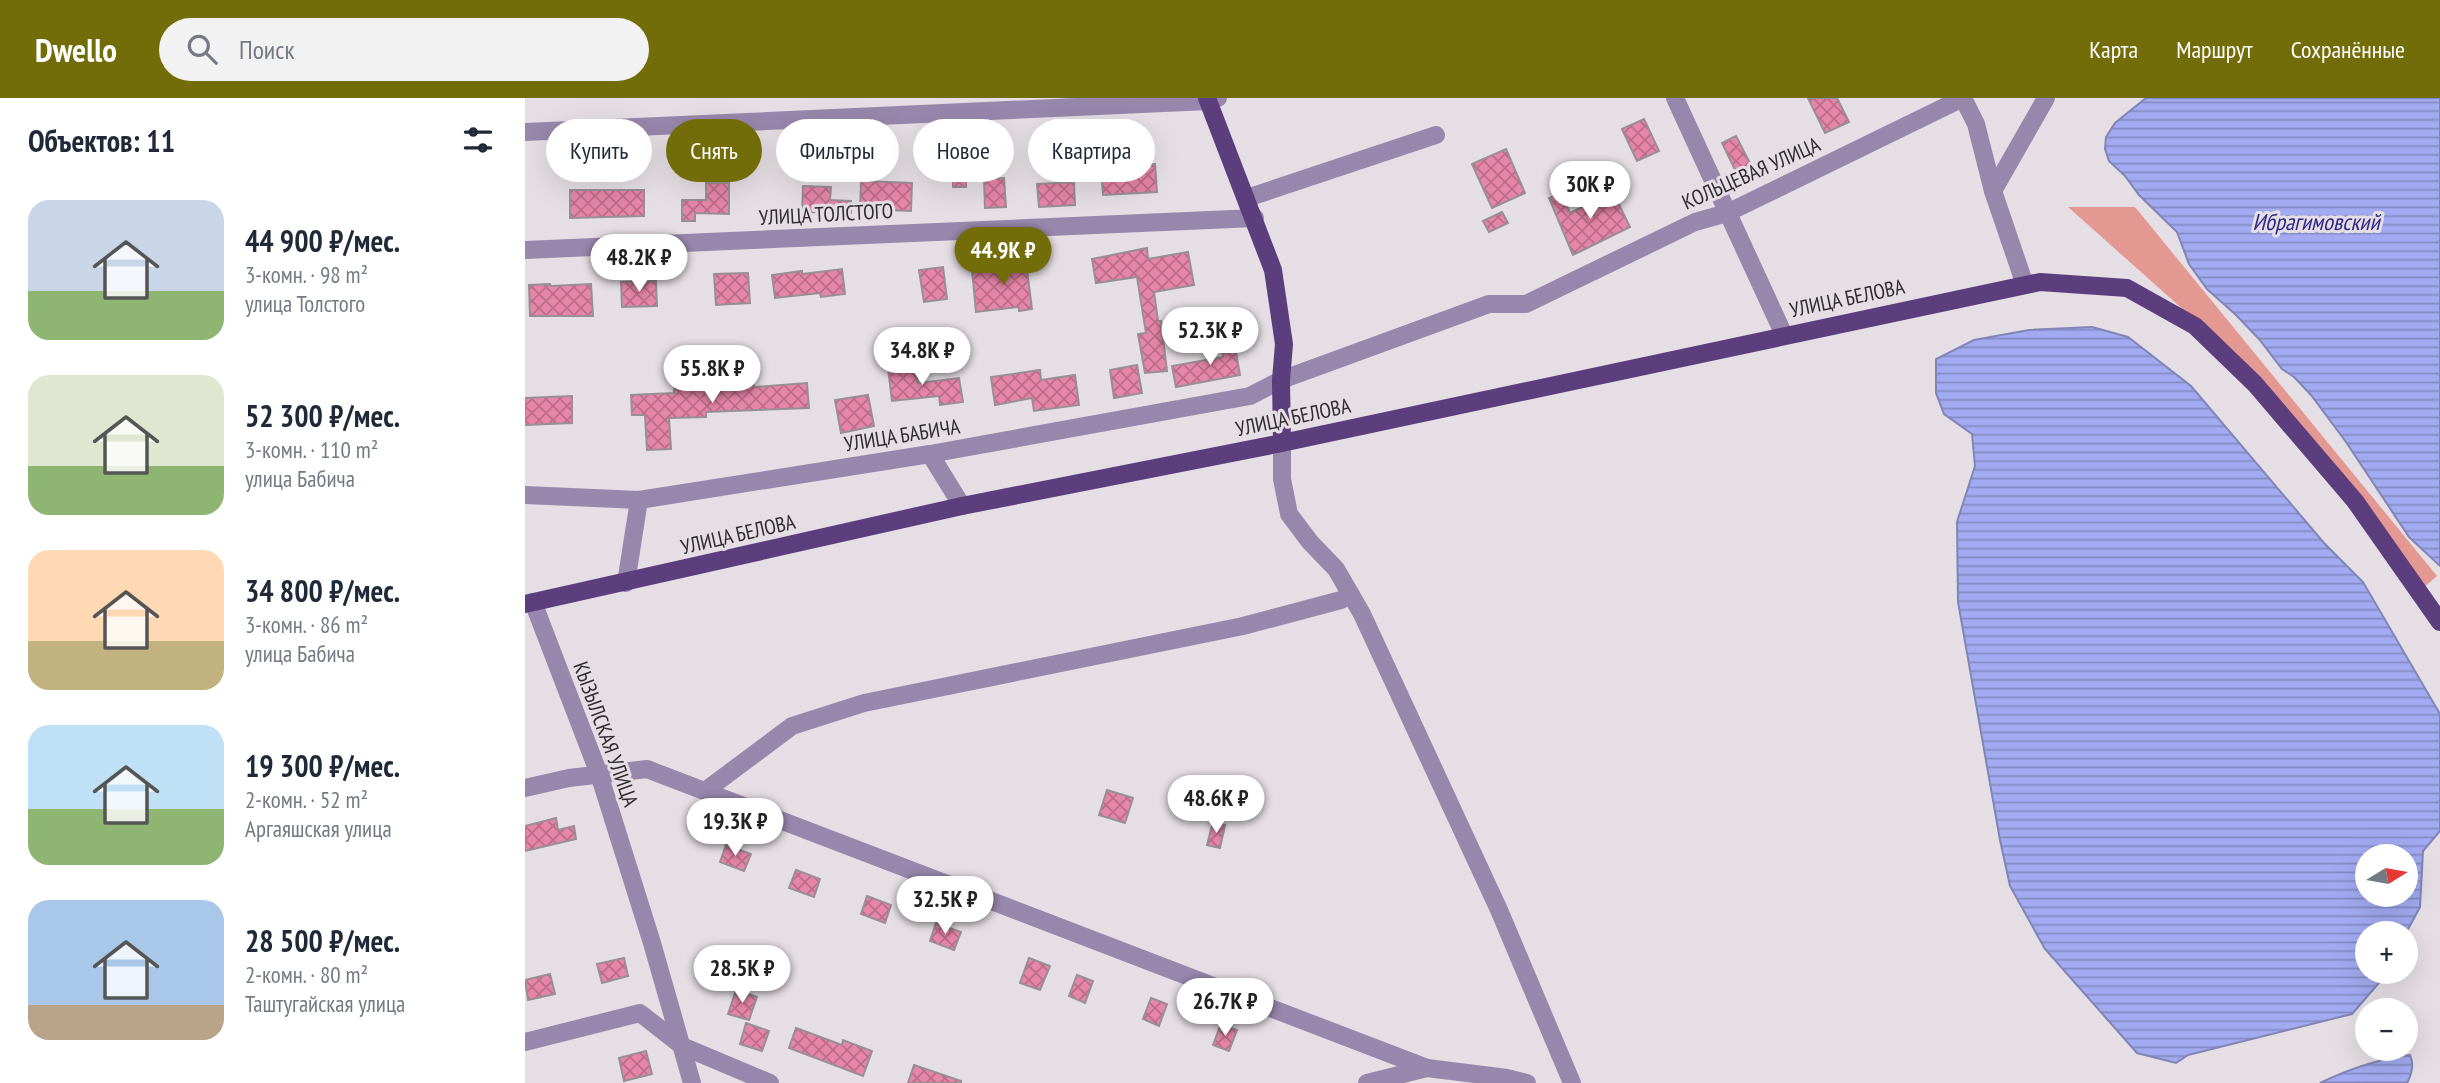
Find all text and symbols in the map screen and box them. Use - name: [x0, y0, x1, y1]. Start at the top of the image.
- search box: [159, 18, 649, 81]
- text: Dwello: [35, 28, 117, 71]
- icon: search: [183, 30, 221, 68]
- text: Поиск: [239, 33, 295, 66]
- text: Карта: [2089, 34, 2138, 65]
- text: Маршрут: [2176, 34, 2253, 65]
- text: Сохранённые: [2291, 34, 2405, 65]
- chip: Купить: [546, 119, 652, 182]
- chip: Снять: [666, 119, 762, 182]
- chip: Фильтры: [776, 119, 899, 182]
- chip: Новое: [913, 119, 1014, 182]
- chip: Квартира: [1028, 119, 1155, 182]
- text: Объектов: 11: [28, 121, 175, 160]
- icon: filters: [459, 121, 497, 159]
- street label: КОЛЬЦЕВАЯ УЛИЦА: [1678, 130, 1824, 215]
- pin: 30K ₽: [1541, 162, 1639, 221]
- text: 30K ₽: [1565, 169, 1615, 198]
- street label: УЛИЦА ТОЛСТОГО: [758, 197, 894, 231]
- water label: Ибрагимовский: [2252, 207, 2382, 236]
- text: 44 900 ₽/мес.: [245, 221, 400, 260]
- icon: home: [84, 228, 168, 312]
- pin: 44.9K ₽: [938, 228, 1068, 287]
- pin: 48.2K ₽: [574, 234, 704, 294]
- text: 44.9K ₽: [971, 235, 1035, 264]
- text: 48.2K ₽: [607, 242, 671, 271]
- text: 3-комн. · 98 m²: [245, 260, 368, 289]
- street label: УЛИЦА БЕЛОВА: [1787, 273, 1907, 323]
- text: улица Толстого: [245, 289, 365, 318]
- pin: 52.3K ₽: [1145, 308, 1275, 367]
- text: 52.3K ₽: [1178, 315, 1242, 344]
- pin: 34.8K ₽: [857, 328, 987, 387]
- text: 34.8K ₽: [890, 335, 954, 364]
- pin: 55.8K ₽: [647, 345, 777, 405]
- text: 55.8K ₽: [680, 353, 744, 382]
- street label: УЛИЦА БЕЛОВА: [1233, 392, 1353, 442]
- text: 52 300 ₽/мес.: [245, 396, 400, 435]
- icon: home: [84, 403, 168, 487]
- street label: УЛИЦА БАБИЧА: [842, 413, 962, 457]
- text: 3-комн. · 110 m²: [245, 435, 378, 464]
- text: улица Бабича: [245, 464, 355, 493]
- street label: УЛИЦА БЕЛОВА: [678, 508, 798, 560]
- text: 34 800 ₽/мес.: [245, 571, 400, 610]
- icon: home: [84, 578, 168, 662]
- text: 3-комн. · 86 m²: [245, 610, 368, 639]
- text: улица Бабича: [245, 639, 355, 668]
- street label: КЫЗЫЛСКАЯ УЛИЦА: [567, 658, 645, 810]
- text: 19 300 ₽/мес.: [245, 746, 400, 785]
- icon: home: [84, 753, 168, 837]
- pin: 48.6K ₽: [1151, 776, 1281, 835]
- text: 48.6K ₽: [1184, 783, 1248, 812]
- text: 2-комн. · 52 m²: [245, 785, 368, 814]
- pin: 19.3K ₽: [670, 798, 800, 858]
- text: 19.3K ₽: [703, 806, 767, 835]
- text: Аргаяшская улица: [245, 814, 392, 843]
- north arrow: [2355, 844, 2419, 906]
- map controls: [2355, 844, 2418, 1061]
- pin: 32.5K ₽: [880, 876, 1010, 936]
- text: 32.5K ₽: [913, 884, 977, 913]
- text: 28 500 ₽/мес.: [245, 921, 400, 960]
- button: +: [2355, 921, 2418, 984]
- icon: home: [84, 928, 168, 1012]
- pin: 28.5K ₽: [677, 946, 807, 1005]
- text: 28.5K ₽: [710, 953, 774, 982]
- text: 2-комн. · 80 m²: [245, 960, 368, 989]
- pin: 26.7K ₽: [1160, 978, 1290, 1038]
- text: 26.7K ₽: [1193, 986, 1257, 1015]
- text: Таштугайская улица: [245, 989, 405, 1018]
- button: −: [2355, 998, 2418, 1061]

